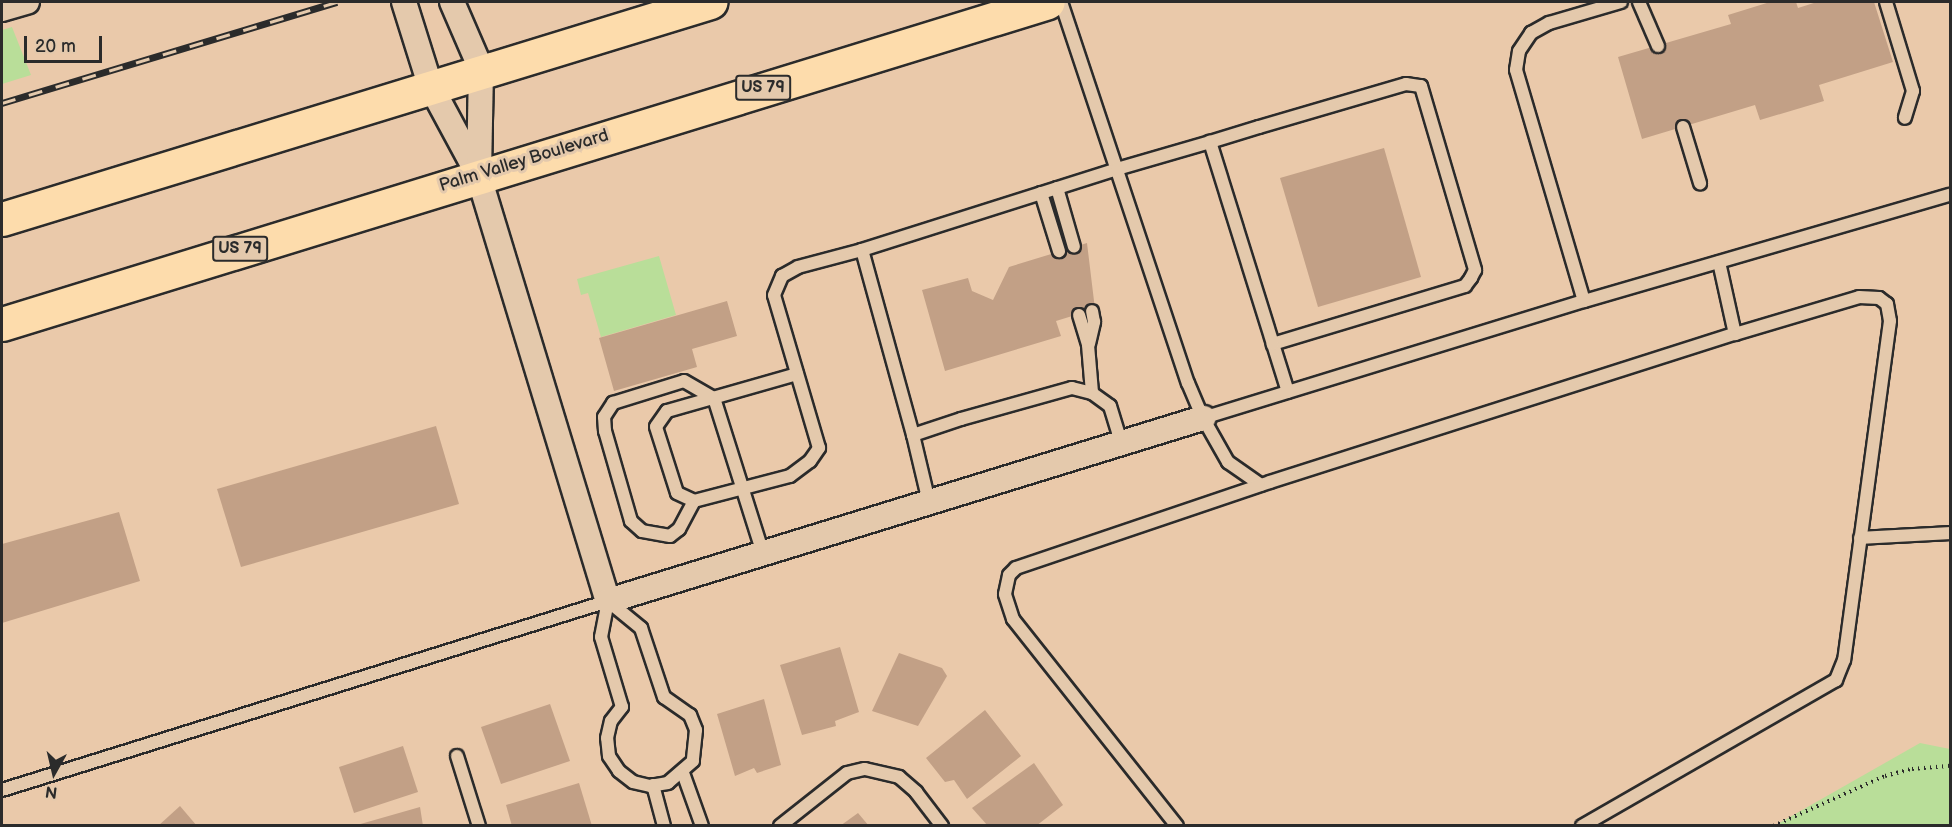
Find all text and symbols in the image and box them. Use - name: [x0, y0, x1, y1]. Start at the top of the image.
- scale bar: [27, 24, 105, 62]
- text: 20 m: [35, 36, 76, 57]
- road number: US 79: [734, 75, 792, 101]
- street label: Palm Valley Boulevard: [436, 125, 612, 197]
- road number: US 79: [212, 236, 268, 262]
- north arrow: [24, 743, 84, 803]
- text: N: [44, 781, 59, 802]

